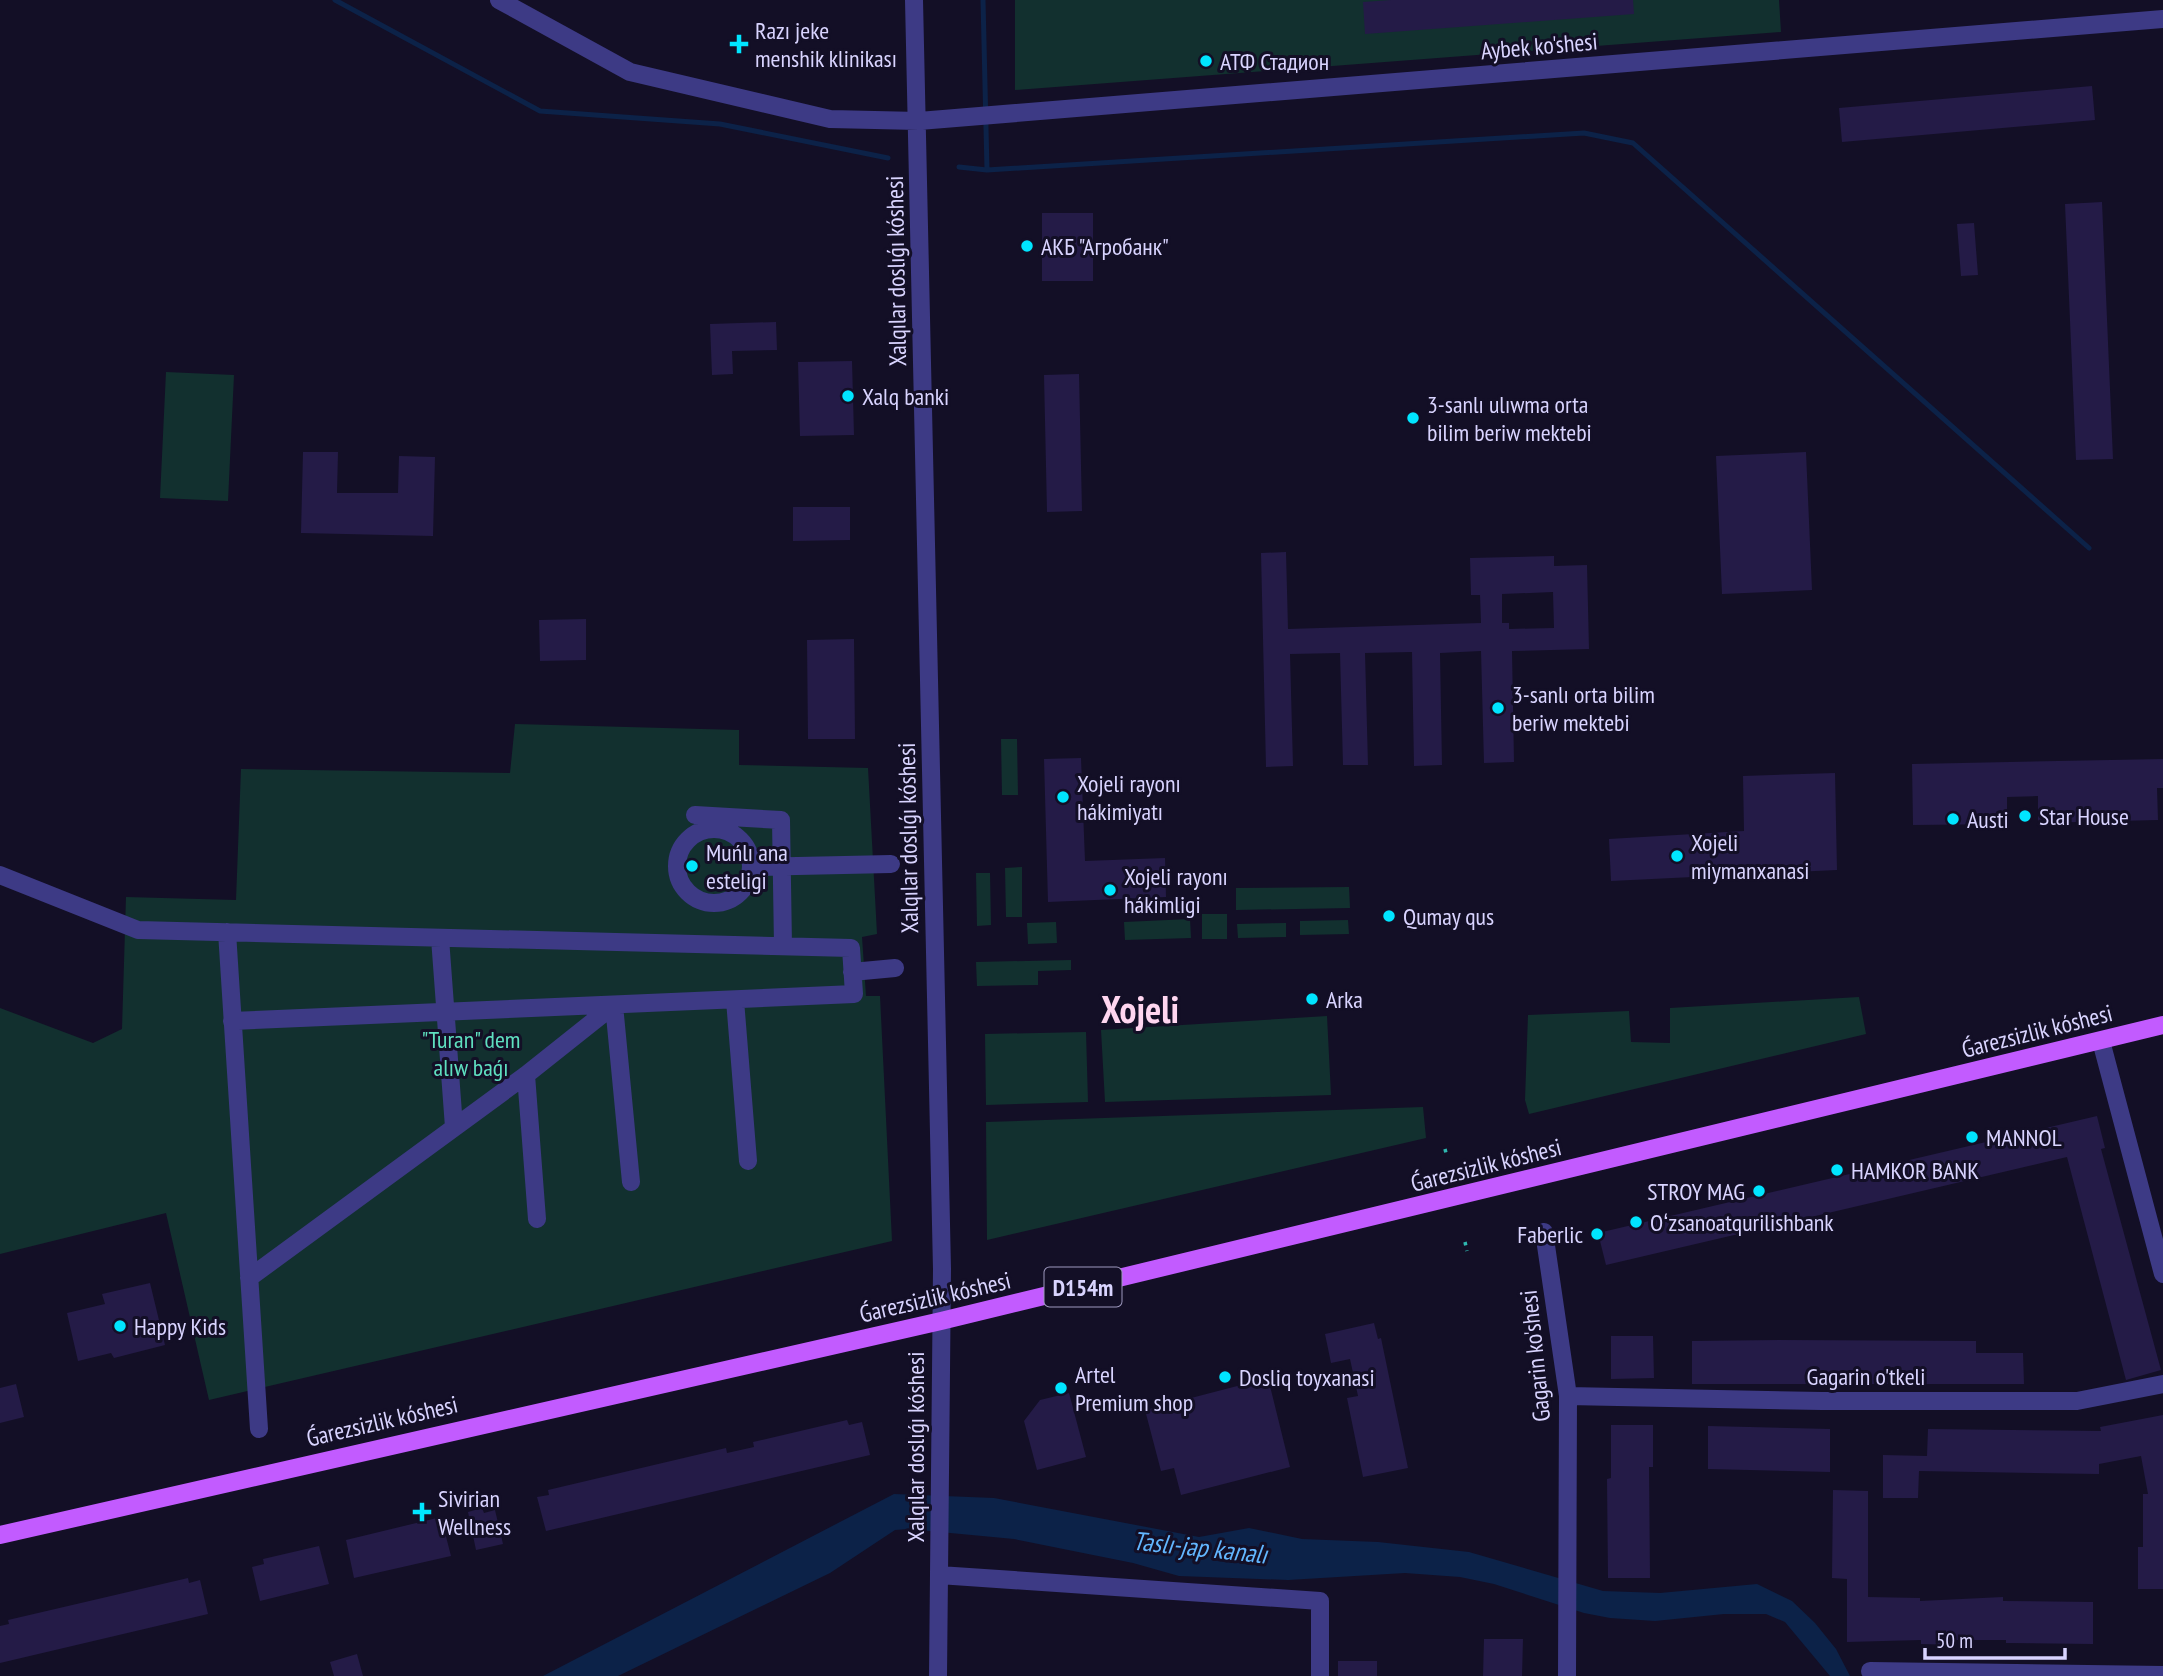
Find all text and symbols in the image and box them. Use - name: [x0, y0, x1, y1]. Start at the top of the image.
- place label: Razı jeke menshik klinikası: [755, 15, 897, 74]
- street label: Aybek ko'shesi: [1479, 25, 1599, 67]
- marker: Razı jeke menshik klinikası: [729, 34, 749, 54]
- place label: АТФ Стадион: [1220, 46, 1329, 77]
- marker: АТФ Стадион: [1198, 53, 1214, 69]
- street label: Xalqılar doslıǵı kóshesi: [879, 175, 913, 367]
- place label: АКБ "Агробанк": [1041, 231, 1169, 262]
- marker: АКБ "Агробанк": [1019, 238, 1035, 254]
- place label: Xalq banki: [862, 381, 949, 412]
- marker: Xalq banki: [840, 388, 856, 404]
- place label: 3-sanlı ulıwma orta bilim beriw mektebi: [1427, 389, 1592, 448]
- marker: 3-sanlı ulıwma orta bilim beriw mektebi: [1405, 410, 1421, 426]
- place label: 3-sanlı orta bilim beriw mektebi: [1512, 679, 1655, 738]
- marker: 3-sanlı orta bilim beriw mektebi: [1490, 700, 1506, 716]
- street label: Xalqılar doslıǵı kóshesi: [891, 742, 925, 934]
- place label: Xojeli rayonı hákimiyatı: [1077, 768, 1181, 827]
- marker: Xojeli rayonı hákimiyatı: [1055, 789, 1071, 805]
- place label: Star House: [2039, 801, 2129, 832]
- place label: Austi: [1967, 804, 2009, 835]
- marker: Star House: [2017, 808, 2033, 824]
- marker: Austi: [1945, 811, 1961, 827]
- place label: Xojeli miymanxanasi: [1691, 827, 1810, 886]
- place label: Muńlı ana esteligi: [706, 837, 788, 896]
- marker: Xojeli miymanxanasi: [1669, 848, 1685, 864]
- marker: Muńlı ana esteligi: [684, 858, 700, 874]
- place label: Xojeli rayonı hákimligi: [1124, 861, 1228, 920]
- marker: Xojeli rayonı hákimligi: [1102, 882, 1118, 898]
- place label: Qumay qus: [1403, 901, 1494, 932]
- marker: Qumay qus: [1381, 908, 1397, 924]
- district label: Xojeli: [1101, 984, 1179, 1033]
- place label: Arka: [1326, 984, 1363, 1015]
- marker: Arka: [1304, 991, 1320, 1007]
- street label: Ǵarezsizlik kóshesi: [1958, 997, 2116, 1065]
- park label: "Turan" dem alıw baǵı: [422, 1024, 520, 1083]
- place label: MANNOL: [1986, 1122, 2062, 1153]
- marker: MANNOL: [1964, 1129, 1980, 1145]
- street label: Ǵarezsizlik kóshesi: [1407, 1131, 1565, 1199]
- place label: HAMKOR BANK: [1851, 1155, 1979, 1186]
- marker: HAMKOR BANK: [1829, 1162, 1845, 1178]
- place label: STROY MAG: [1647, 1176, 1745, 1207]
- marker: STROY MAG: [1751, 1183, 1767, 1199]
- place label: Oʻzsanoatqurilishbank: [1650, 1207, 1834, 1238]
- marker: Oʻzsanoatqurilishbank: [1628, 1214, 1644, 1230]
- place label: Faberlic: [1517, 1219, 1583, 1250]
- marker: Faberlic: [1589, 1226, 1605, 1242]
- street label: Ǵarezsizlik kóshesi: [856, 1265, 1014, 1329]
- road number: D154m: [1044, 1268, 1122, 1306]
- street label: Gagarin ko'shesi: [1513, 1289, 1557, 1423]
- place label: Happy Kids: [134, 1311, 226, 1342]
- marker: Happy Kids: [112, 1318, 128, 1334]
- street label: Xalqılar doslıǵı kóshesi: [900, 1352, 931, 1542]
- place label: Artel Premium shop: [1075, 1359, 1193, 1418]
- street label: Gagarin o'tkeli: [1807, 1361, 1925, 1392]
- place label: Dosliq toyxanasi: [1239, 1362, 1375, 1393]
- marker: Dosliq toyxanasi: [1217, 1369, 1233, 1385]
- marker: Artel Premium shop: [1053, 1380, 1069, 1396]
- street label: Ǵarezsizlik kóshesi: [303, 1389, 461, 1453]
- place label: Sivirian Wellness: [438, 1483, 511, 1542]
- marker: Sivirian Wellness: [412, 1502, 432, 1522]
- water label: Taslı-jap kanalı: [1131, 1524, 1270, 1571]
- scale bar: [1925, 1616, 2065, 1660]
- text: 50 m: [1936, 1627, 1973, 1654]

